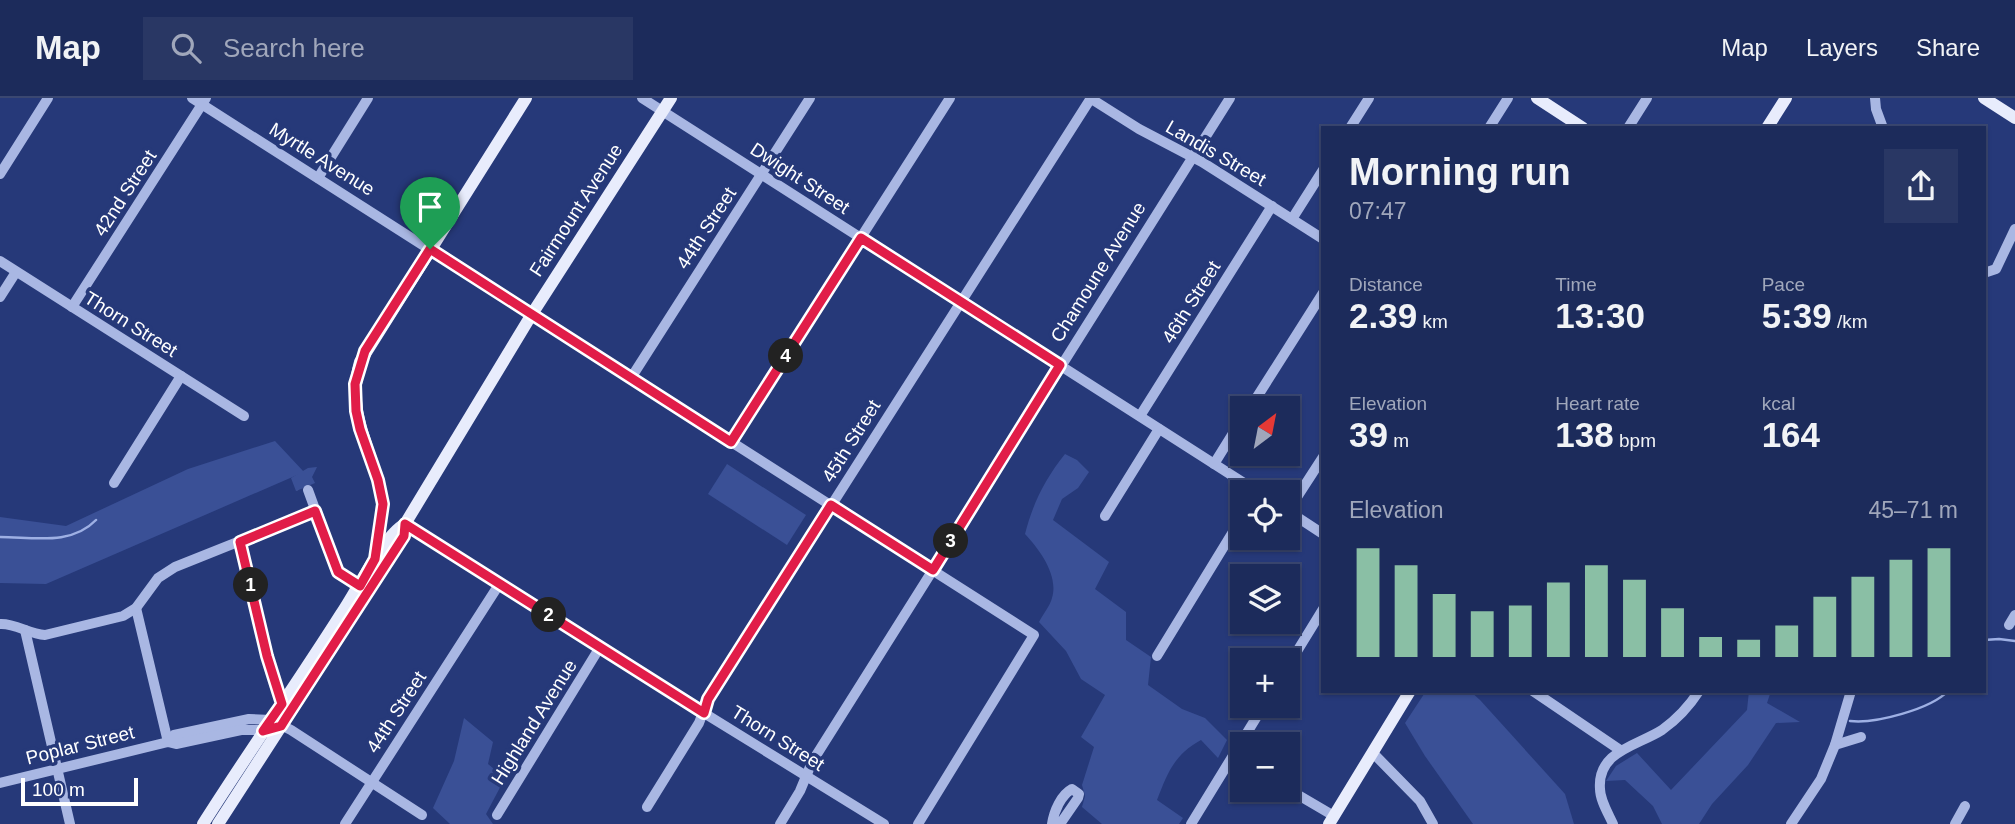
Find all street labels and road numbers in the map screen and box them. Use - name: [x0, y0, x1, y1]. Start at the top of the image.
- street label: Landis Street: [1162, 116, 1270, 190]
- street label: Myrtle Avenue: [266, 118, 378, 200]
- street label: Dwight Street: [746, 138, 854, 218]
- street label: Fairmount Avenue: [525, 140, 627, 280]
- street label: 42nd Street: [89, 145, 161, 240]
- street label: 44th Street: [672, 183, 741, 273]
- street label: Chamoune Avenue: [1046, 198, 1150, 346]
- street label: 46th Street: [1157, 256, 1225, 347]
- street label: Thorn Street: [81, 287, 182, 361]
- street label: 45th Street: [817, 395, 885, 486]
- street label: Highland Avenue: [487, 656, 581, 788]
- street label: 44th Street: [362, 667, 431, 757]
- street label: Thorn Street: [728, 701, 829, 775]
- street label: Poplar Street: [24, 721, 137, 769]

